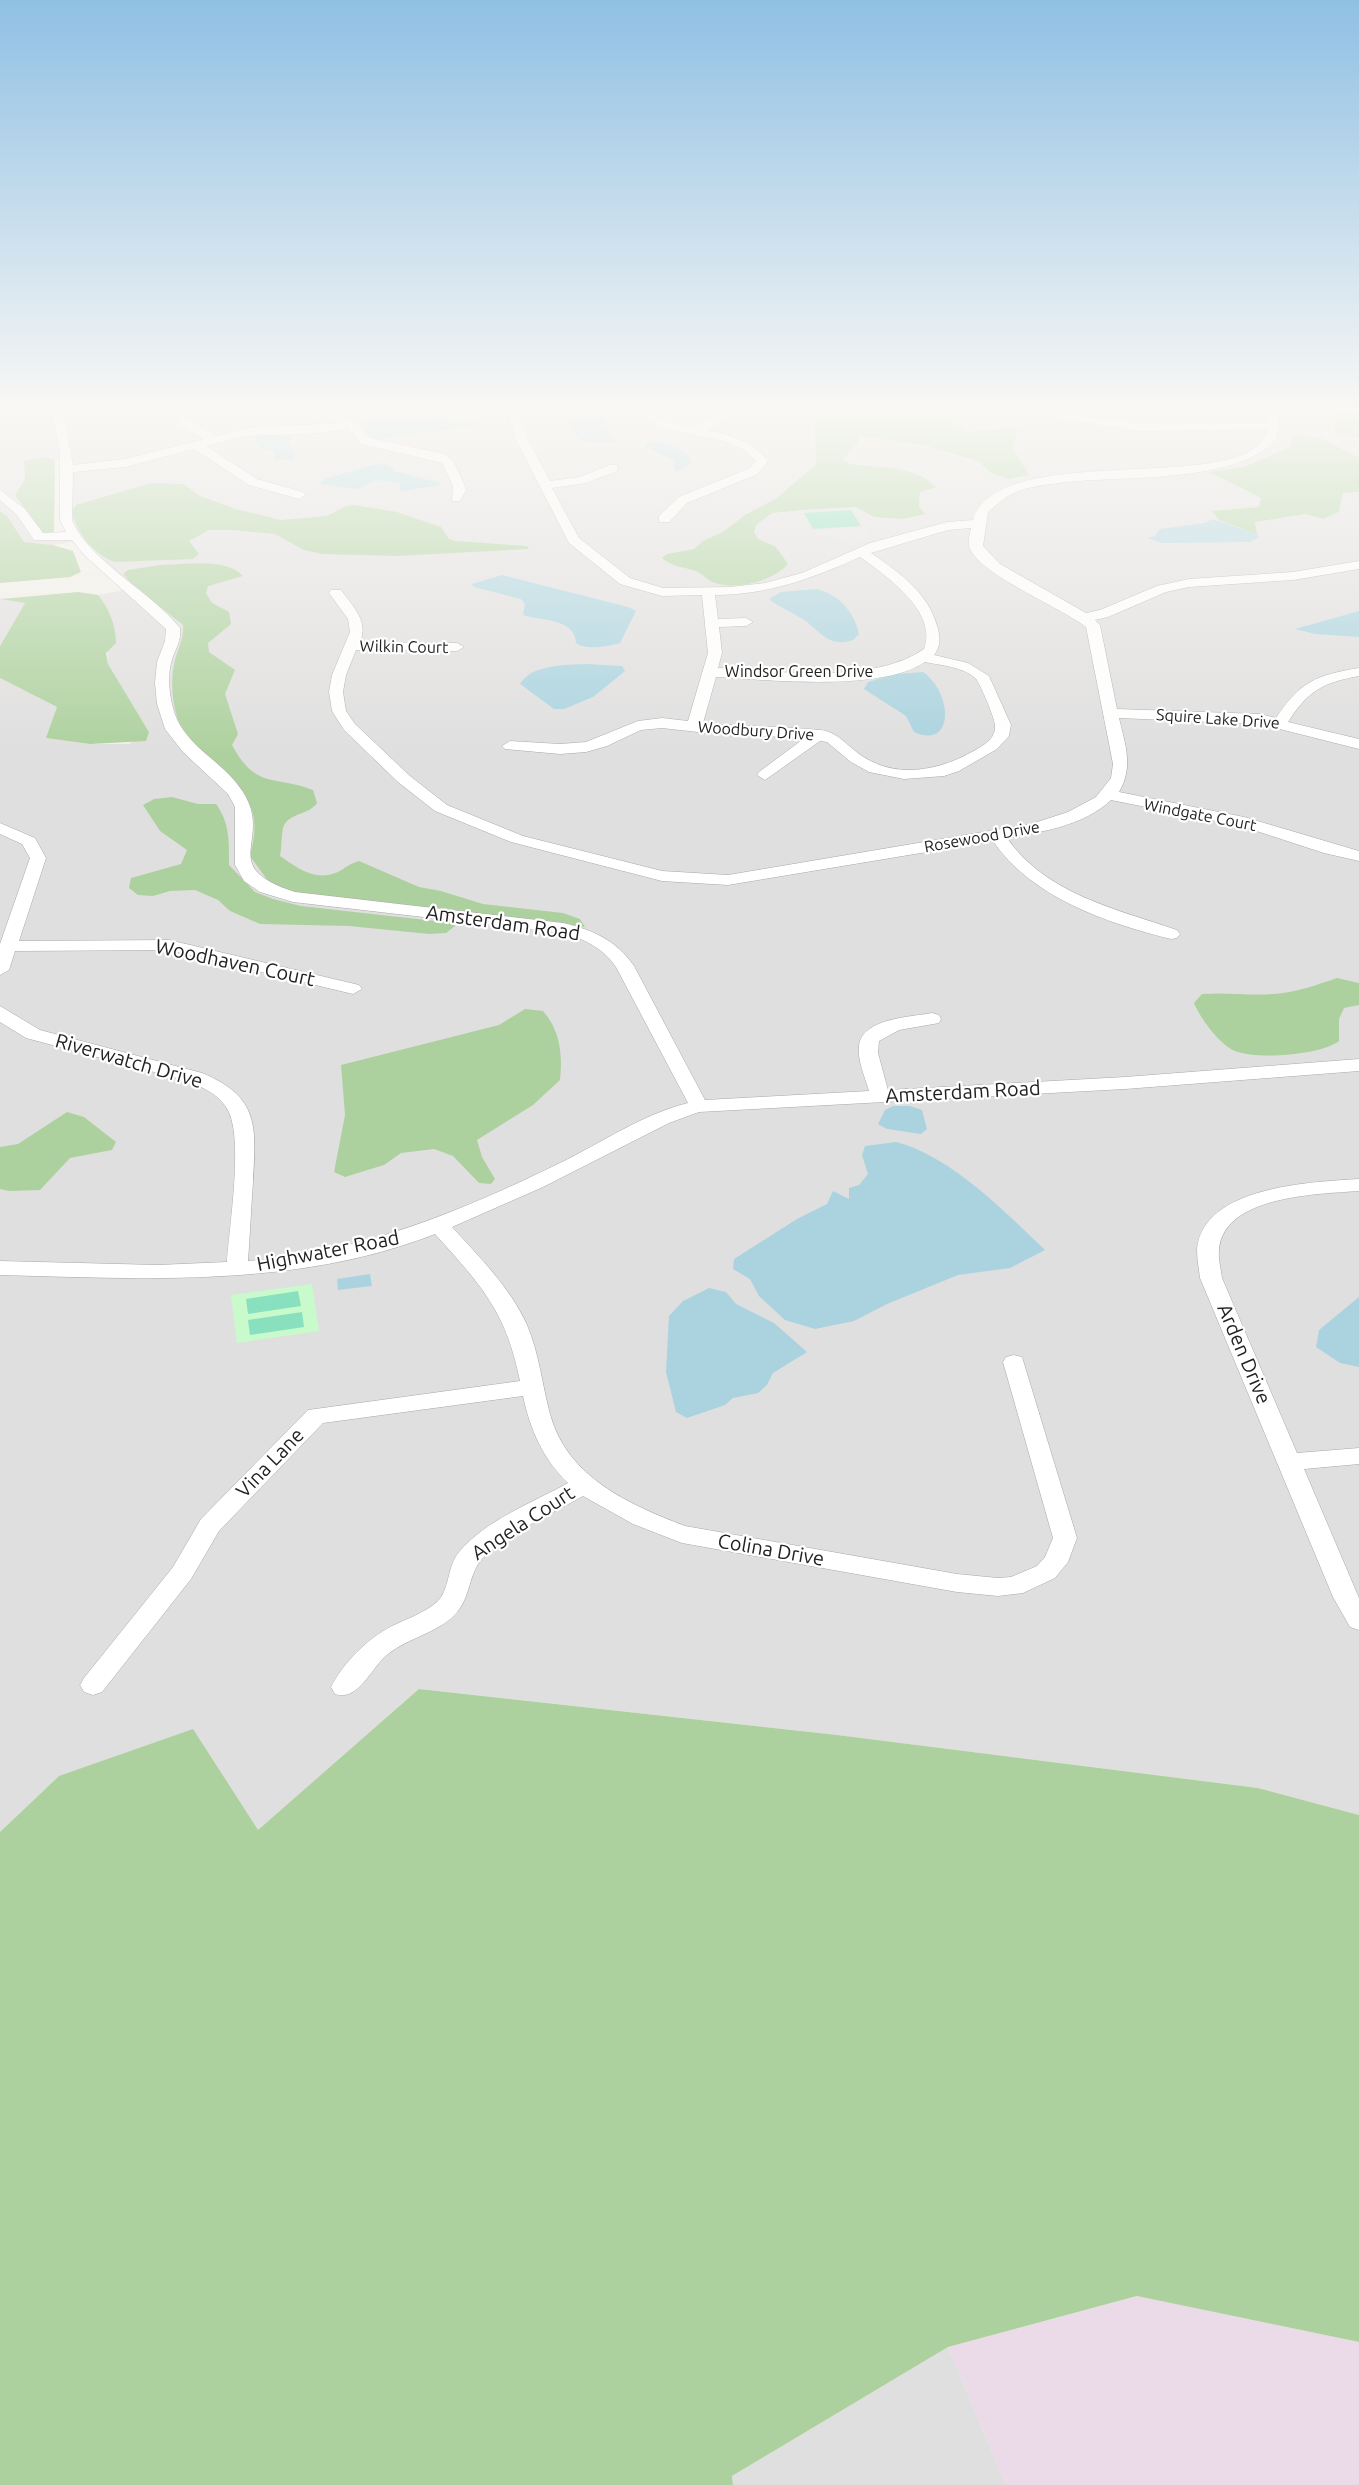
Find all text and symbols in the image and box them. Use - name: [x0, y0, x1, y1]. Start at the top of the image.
- street label: Wilkin Court: [360, 637, 448, 657]
- street label: Windsor Green Drive: [725, 662, 873, 682]
- street label: Squire Lake Drive: [1156, 705, 1280, 733]
- street label: Woodbury Drive: [697, 717, 815, 745]
- street label: Windgate Court: [1142, 795, 1258, 835]
- street label: Rosewood Drive: [923, 817, 1041, 857]
- street label: Amsterdam Road: [424, 900, 582, 946]
- street label: Woodhaven Court: [153, 934, 317, 992]
- street label: Riverwatch Drive: [53, 1028, 205, 1094]
- street label: Amsterdam Road: [885, 1076, 1041, 1108]
- street label: Highwater Road: [255, 1225, 401, 1277]
- street label: Arden Drive: [1212, 1300, 1276, 1408]
- street label: Vina Lane: [231, 1423, 309, 1503]
- street label: Angela Court: [467, 1481, 579, 1565]
- street label: Colina Drive: [716, 1529, 826, 1571]

